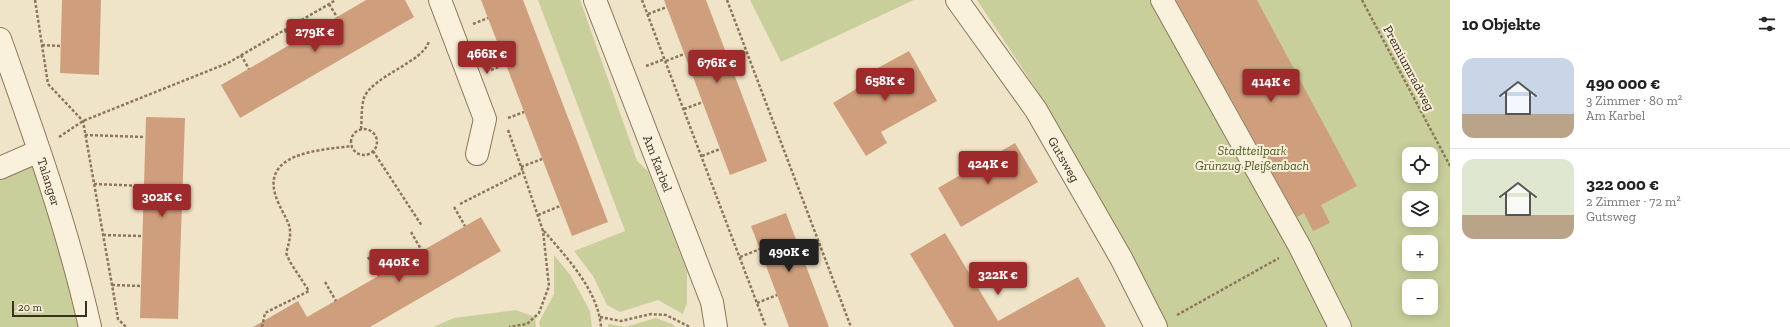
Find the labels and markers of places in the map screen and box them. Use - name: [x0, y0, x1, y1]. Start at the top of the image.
- pin: 279K €: [282, 19, 348, 53]
- pin: 466K €: [454, 41, 520, 75]
- pin: 676K €: [684, 50, 750, 84]
- pin: 658K €: [852, 68, 918, 102]
- pin: 414K €: [1238, 69, 1304, 103]
- pin: 424K €: [955, 151, 1021, 185]
- pin: 302K €: [129, 184, 195, 218]
- pin: 490K €: [756, 239, 822, 273]
- pin: 440K €: [366, 249, 432, 283]
- pin: 322K €: [965, 262, 1031, 296]

